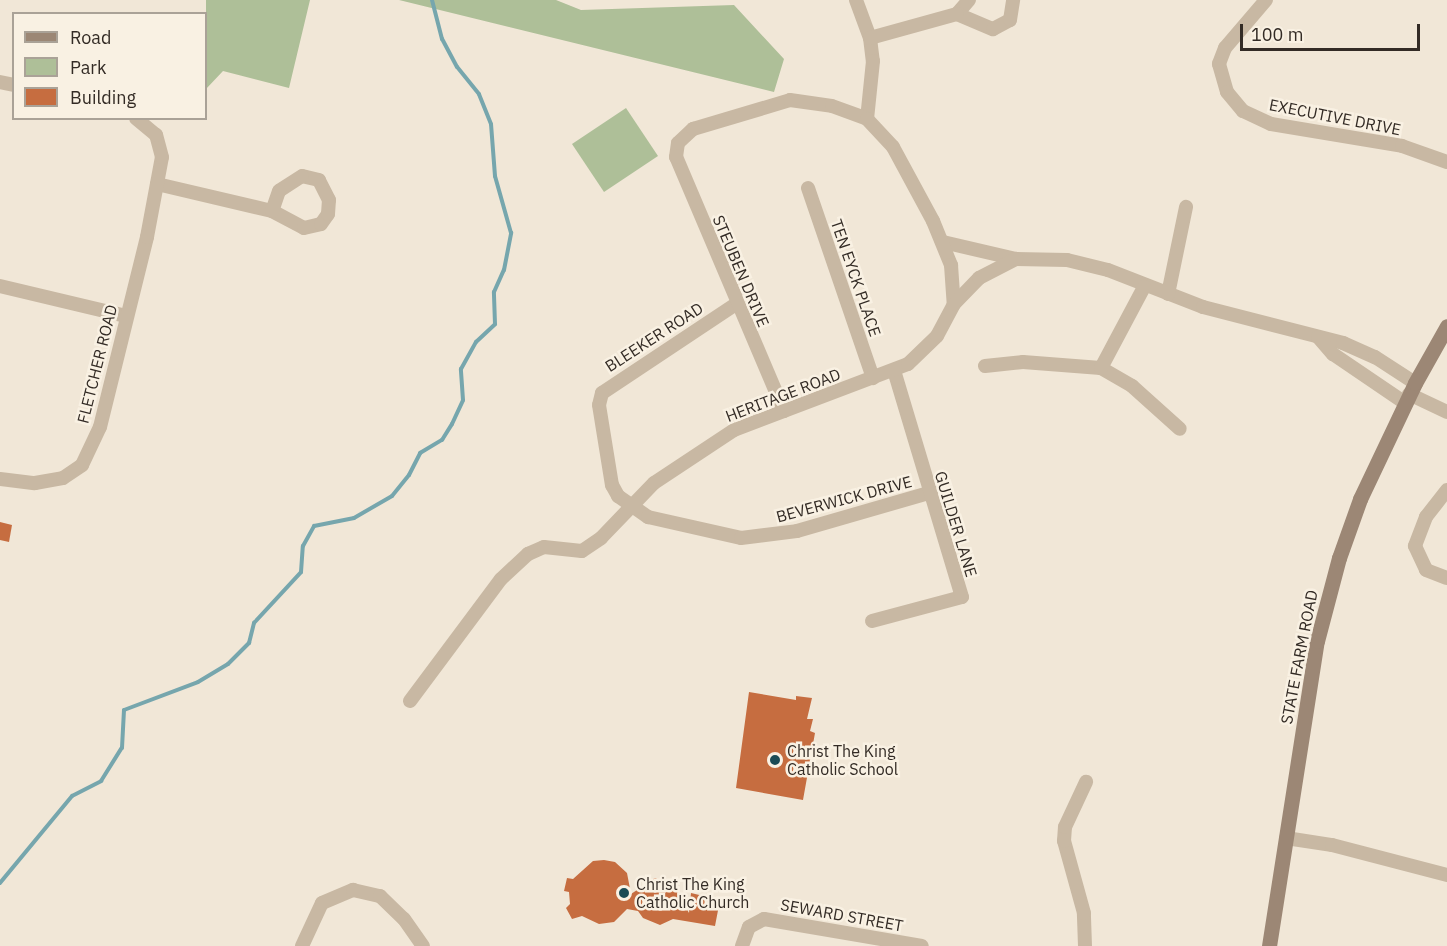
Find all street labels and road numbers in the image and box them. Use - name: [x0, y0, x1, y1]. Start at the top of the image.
- street label: EXECUTIVE DRIVE: [1267, 95, 1403, 139]
- street label: STEUBEN DRIVE: [709, 212, 773, 330]
- street label: TEN EYCK PLACE: [827, 217, 885, 339]
- street label: BLEEKER ROAD: [601, 298, 707, 376]
- street label: FLETCHER ROAD: [73, 303, 121, 425]
- street label: HERITAGE ROAD: [723, 364, 843, 426]
- street label: GUILDER LANE: [931, 469, 981, 579]
- street label: BEVERWICK DRIVE: [774, 472, 914, 526]
- street label: STATE FARM ROAD: [1277, 588, 1321, 726]
- street label: SEWARD STREET: [779, 895, 905, 935]

